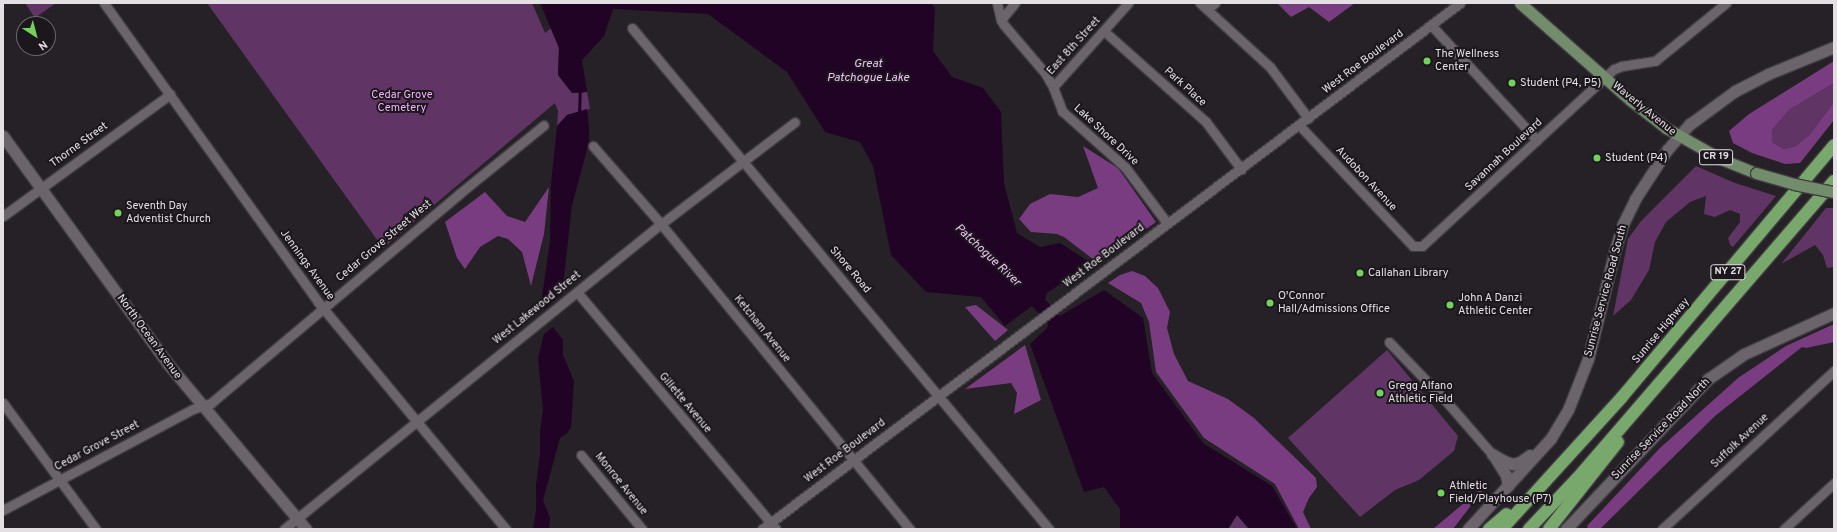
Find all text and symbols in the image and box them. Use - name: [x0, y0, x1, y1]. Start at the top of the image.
- street label: East 8th Street: [1044, 14, 1104, 78]
- north arrow: [16, 16, 56, 56]
- street label: West Roe Boulevard: [1320, 27, 1406, 97]
- text: N: [35, 37, 50, 53]
- place label: The Wellness Center: [1435, 48, 1499, 74]
- marker: The Wellness Center: [1422, 56, 1432, 66]
- water label: Great Patchogue Lake: [827, 58, 909, 86]
- street label: Park Place: [1161, 65, 1209, 109]
- place label: Student (P4, P5): [1520, 76, 1601, 90]
- marker: Student (P4, P5): [1507, 78, 1517, 88]
- street label: Waverly Avenue: [1609, 79, 1679, 139]
- park label: Cedar Grove Cemetery: [371, 89, 433, 115]
- street label: Lake Shore Drive: [1071, 102, 1141, 168]
- street label: Savannah Boulevard: [1463, 116, 1545, 194]
- street label: Thorne Street: [48, 120, 110, 170]
- street label: Audobon Avenue: [1333, 144, 1399, 214]
- road number: CR 19: [1699, 149, 1733, 165]
- place label: Student (P4): [1605, 151, 1667, 165]
- marker: Student (P4): [1592, 153, 1602, 163]
- street label: Cedar Grove Street West: [333, 197, 435, 285]
- place label: Seventh Day Adventist Church: [126, 200, 211, 226]
- marker: Seventh Day Adventist Church: [113, 208, 123, 218]
- street label: West Roe Boulevard: [1061, 221, 1147, 291]
- water label: Patchogue River: [951, 222, 1023, 290]
- street label: Sunrise Service Road South: [1582, 224, 1630, 358]
- street label: Jennings Avenue: [277, 227, 337, 303]
- street label: Shore Road: [827, 244, 873, 296]
- road number: NY 27: [1710, 264, 1746, 280]
- place label: Callahan Library: [1368, 266, 1449, 280]
- street label: West Lakewood Street: [490, 268, 584, 348]
- marker: Callahan Library: [1355, 268, 1365, 278]
- place label: O'Connor Hall/Admissions Office: [1278, 290, 1390, 316]
- street label: North Ocean Avenue: [114, 292, 184, 382]
- place label: John A Danzi Athletic Center: [1458, 292, 1533, 318]
- street label: Ketcham Avenue: [731, 293, 793, 365]
- street label: Sunrise Highway: [1630, 295, 1692, 367]
- marker: O'Connor Hall/Admissions Office: [1265, 298, 1275, 308]
- marker: John A Danzi Athletic Center: [1445, 300, 1455, 310]
- street label: Gillette Avenue: [656, 370, 714, 436]
- street label: Sunrise Service Road North: [1609, 376, 1713, 482]
- place label: Gregg Alfano Athletic Field: [1388, 380, 1453, 406]
- marker: Gregg Alfano Athletic Field: [1375, 388, 1385, 398]
- street label: Suffolk Avenue: [1708, 411, 1772, 471]
- street label: West Roe Boulevard: [802, 416, 888, 486]
- street label: Cedar Grove Street: [52, 418, 142, 474]
- street label: Monroe Avenue: [592, 450, 650, 518]
- place label: Athletic Field/Playhouse (P7): [1449, 480, 1552, 506]
- marker: Athletic Field/Playhouse (P7): [1436, 488, 1446, 498]

